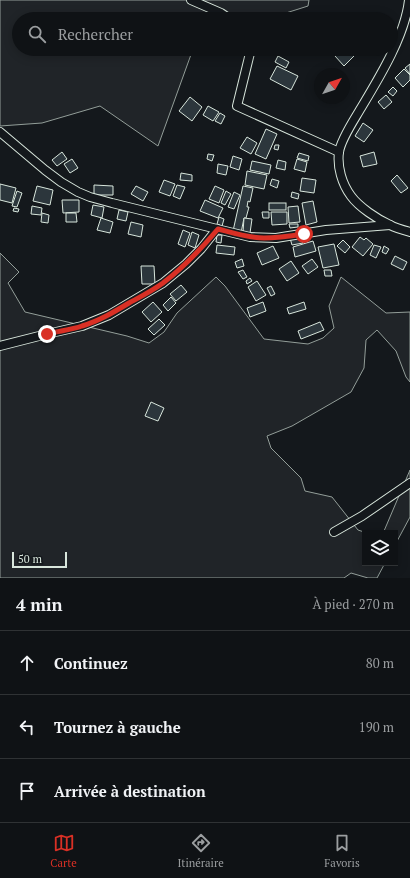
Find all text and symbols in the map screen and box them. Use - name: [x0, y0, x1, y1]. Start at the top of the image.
- search box: [12, 12, 398, 56]
- icon: search: [26, 23, 48, 45]
- text: Rechercher: [58, 24, 133, 44]
- north arrow: [314, 68, 350, 104]
- route start: [295, 225, 313, 243]
- route end: [38, 325, 56, 343]
- map controls: [362, 530, 398, 566]
- button: layers: [362, 530, 398, 566]
- scale bar: [12, 550, 67, 569]
- text: 50 m: [18, 552, 42, 566]
- text: 4 min: [16, 593, 63, 616]
- text: À pied · 270 m: [313, 595, 394, 613]
- icon: ahead: [16, 652, 38, 674]
- text: Continuez: [54, 653, 128, 673]
- text: 80 m: [366, 654, 394, 672]
- icon: left: [16, 716, 38, 738]
- text: Tournez à gauche: [54, 717, 181, 737]
- text: 190 m: [359, 718, 394, 736]
- icon: arrive: [16, 780, 38, 802]
- text: Arrivée à destination: [54, 781, 206, 801]
- tab: Carte: [50, 832, 77, 870]
- tab: Itinéraire: [177, 832, 224, 870]
- tab: Favoris: [324, 832, 360, 870]

